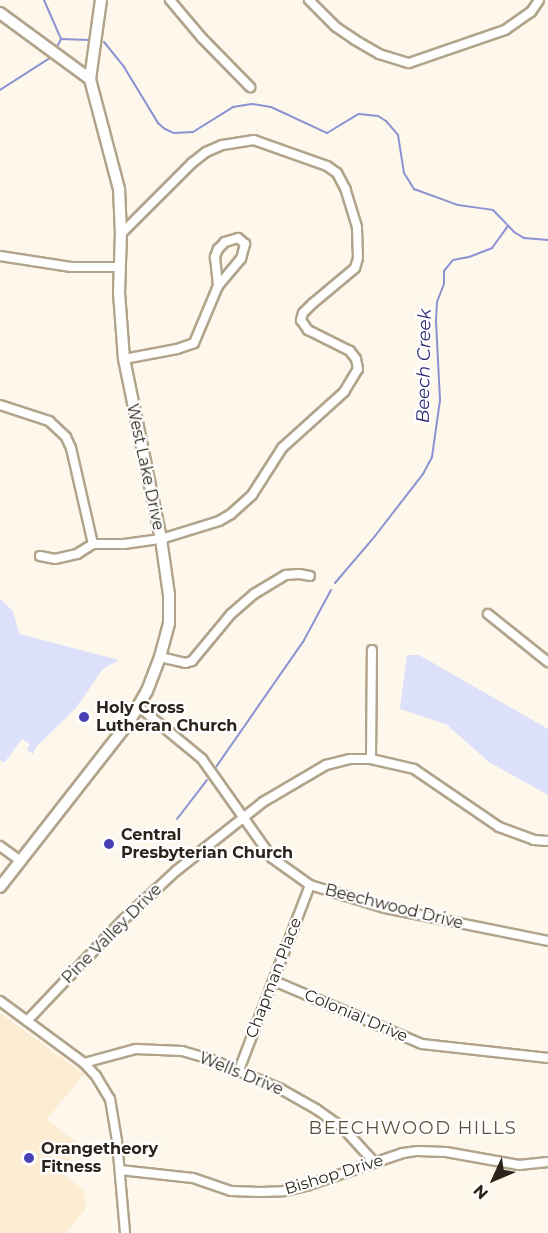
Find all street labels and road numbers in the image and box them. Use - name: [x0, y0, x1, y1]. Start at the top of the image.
- street label: West Lake Drive: [122, 402, 168, 532]
- street label: Pine Valley Drive: [58, 880, 166, 988]
- street label: Beechwood Drive: [323, 881, 465, 933]
- street label: Chapman Place: [242, 915, 306, 1041]
- street label: Colonial Drive: [301, 986, 411, 1046]
- street label: Wells Drive: [196, 1048, 286, 1100]
- street label: Bishop Drive: [282, 1151, 386, 1199]

